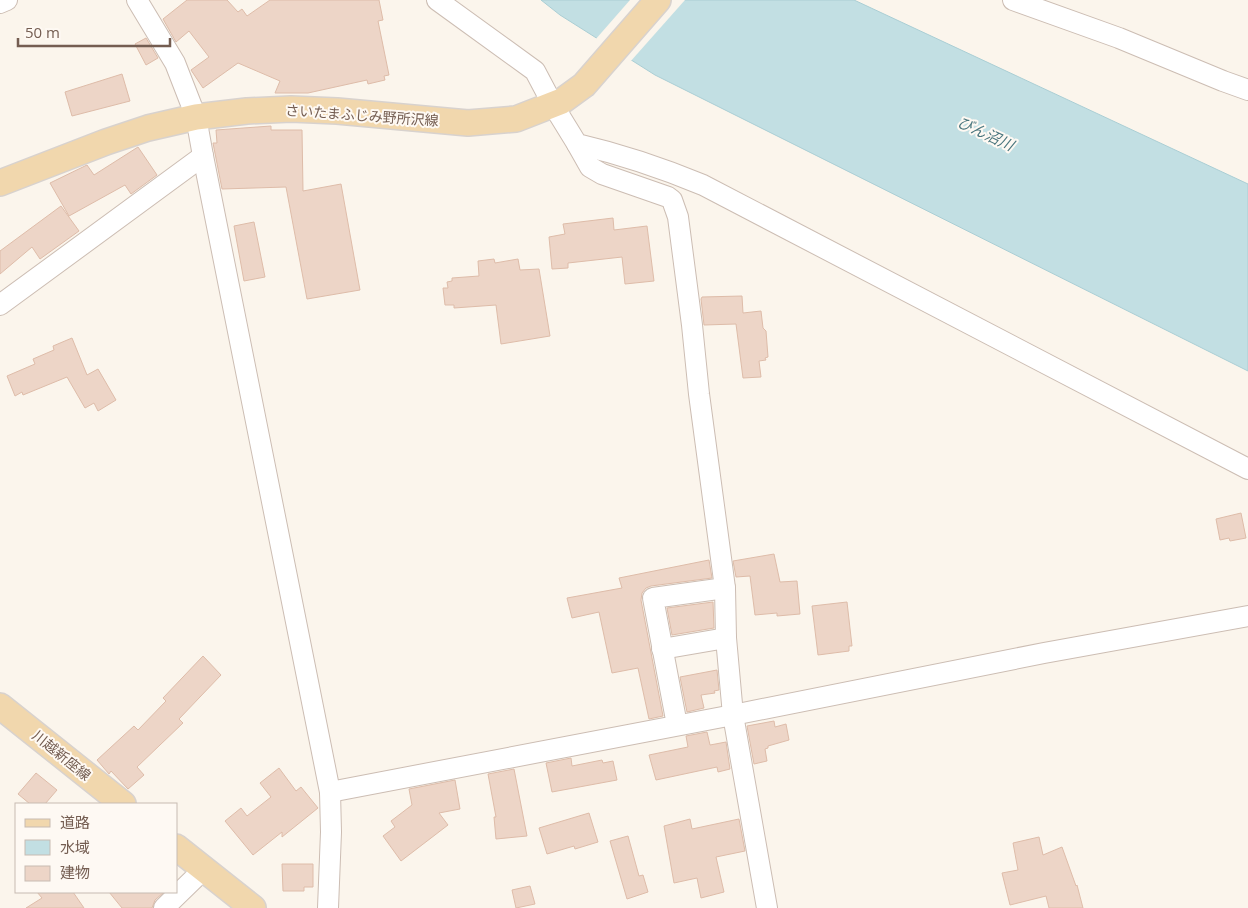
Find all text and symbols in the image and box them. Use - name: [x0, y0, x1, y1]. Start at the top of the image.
- scale bar: [18, 15, 170, 47]
- text: 50 m: [25, 22, 60, 42]
- street label: さいたまふじみ野所沢線: [285, 100, 439, 130]
- water label: びん沼川: [955, 111, 1019, 156]
- street label: 川越新座線: [29, 726, 95, 784]
- legend: [15, 803, 178, 893]
- text: 道路: [60, 812, 90, 832]
- text: 水域: [60, 837, 90, 857]
- text: 建物: [60, 862, 90, 882]

